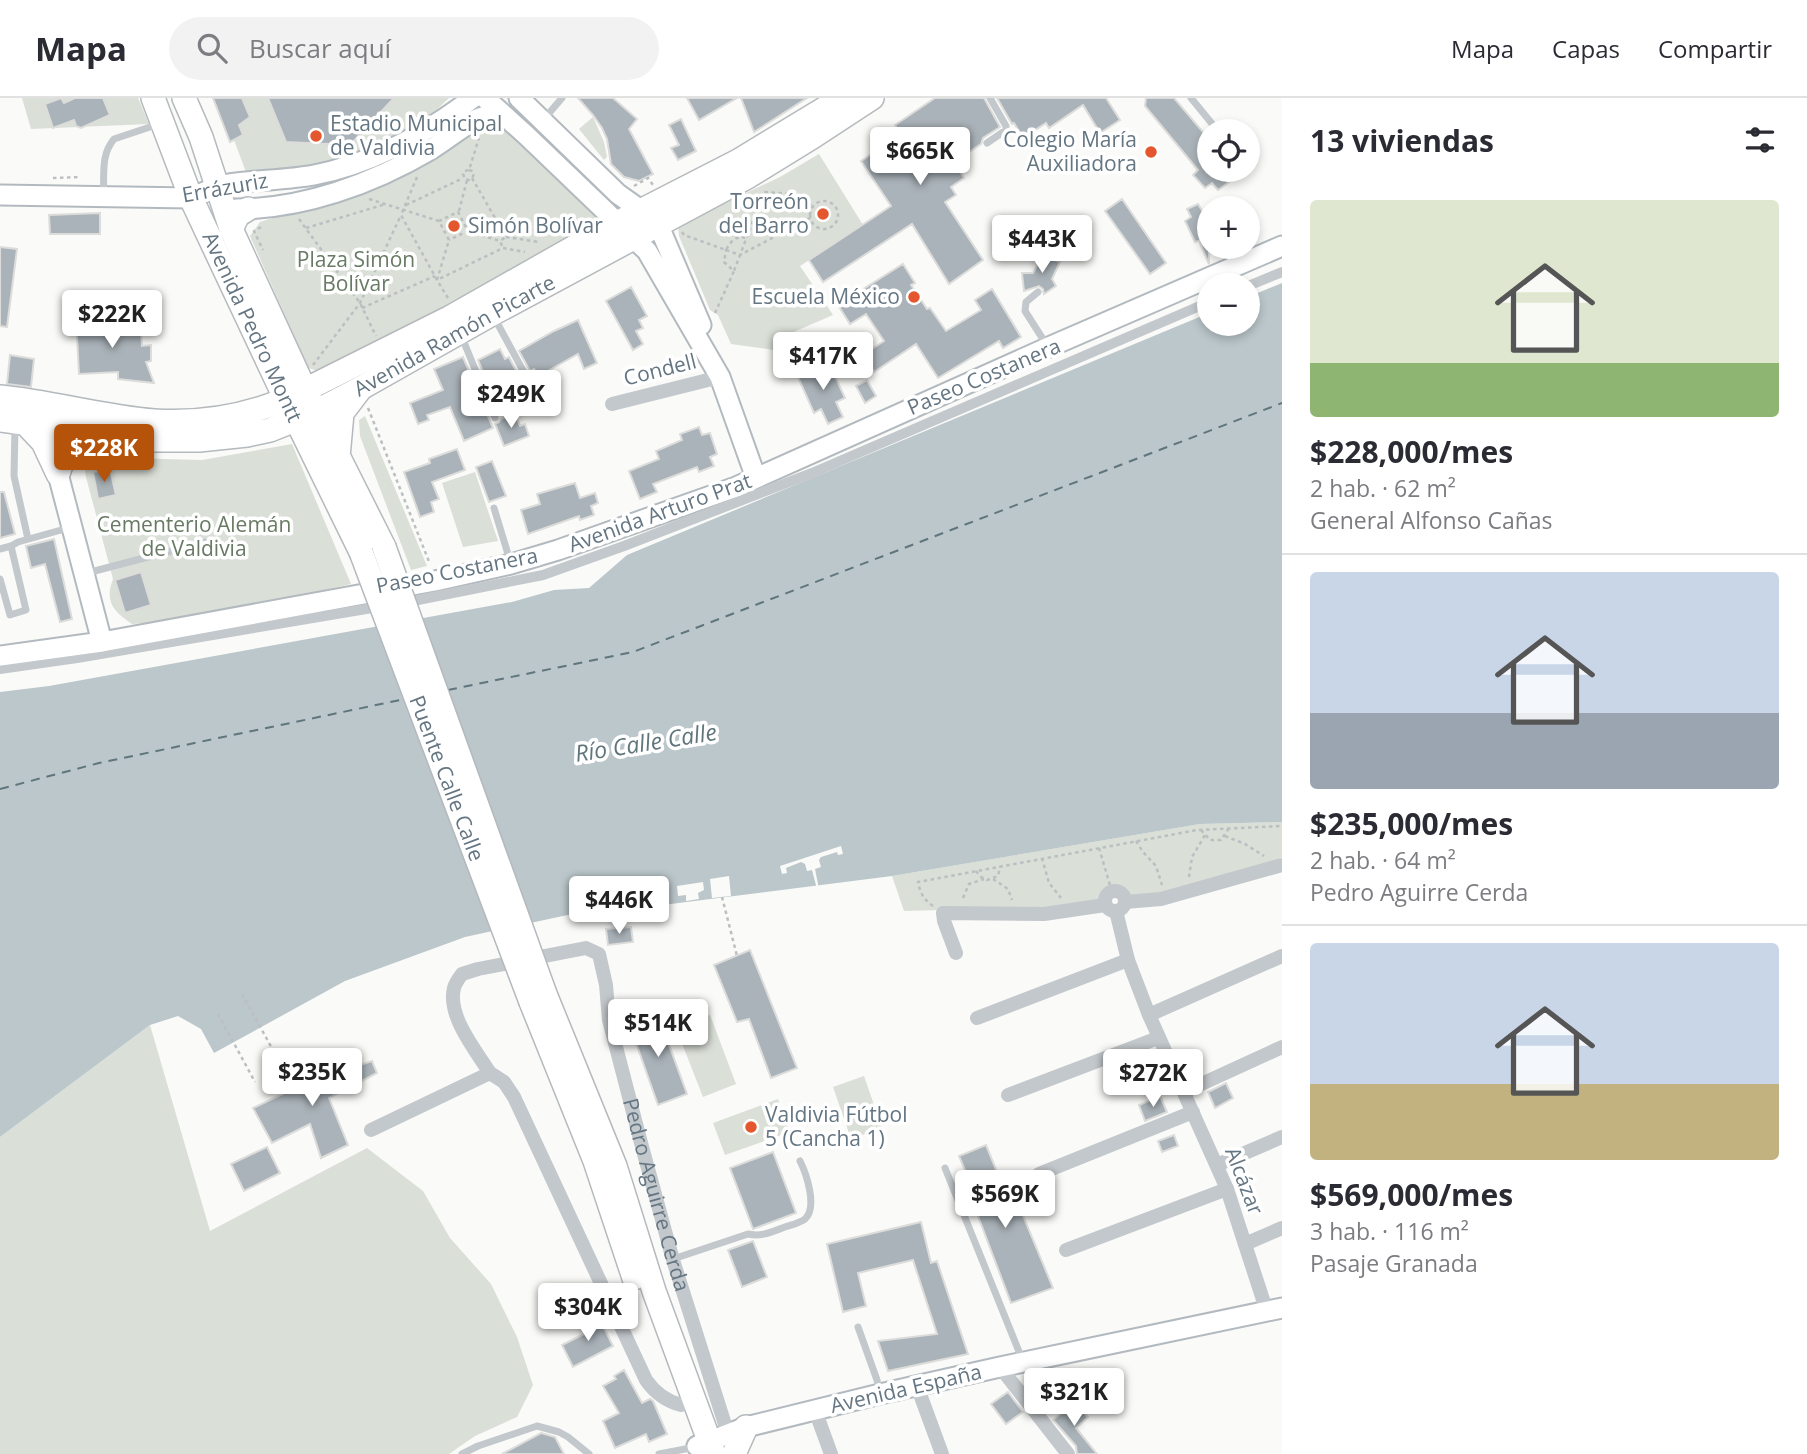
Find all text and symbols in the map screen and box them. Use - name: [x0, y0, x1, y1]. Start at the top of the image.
- search box: [169, 17, 659, 80]
- text: Mapa: [35, 26, 127, 71]
- icon: search: [193, 29, 231, 67]
- text: Buscar aquí: [249, 30, 391, 66]
- text: Mapa: [1451, 32, 1514, 65]
- text: Capas: [1552, 32, 1620, 65]
- text: Compartir: [1658, 32, 1772, 65]
- place label: Estadio Municipal de Valdivia: [330, 109, 502, 161]
- map controls: [1197, 119, 1260, 336]
- button: locate: [1197, 119, 1260, 182]
- text: 13 viviendas: [1310, 120, 1494, 161]
- icon: filters: [1741, 121, 1779, 159]
- place label: Colegio María Auxiliadora: [1003, 125, 1137, 177]
- pin: $665K: [871, 127, 969, 187]
- marker: Estadio Municipal de Valdivia: [308, 128, 324, 144]
- text: $665K: [886, 134, 954, 166]
- marker: Colegio María Auxiliadora: [1143, 144, 1159, 160]
- street label: Errázuriz: [180, 166, 270, 208]
- place label: Torreón del Barro: [719, 187, 809, 239]
- button: +: [1197, 196, 1260, 259]
- marker: Torreón del Barro: [815, 206, 831, 222]
- place label: Simón Bolívar: [468, 211, 603, 239]
- pin: $443K: [993, 216, 1091, 275]
- marker: Simón Bolívar: [446, 218, 462, 234]
- text: $443K: [1008, 222, 1076, 254]
- street label: Avenida Pedro Montt: [196, 227, 309, 426]
- park label: Plaza Simón Bolívar: [297, 245, 415, 297]
- icon: home: [1482, 245, 1608, 371]
- street label: Avenida Ramón Picarte: [348, 268, 560, 402]
- button: −: [1197, 273, 1260, 336]
- place label: Escuela México: [752, 282, 900, 310]
- marker: Escuela México: [906, 289, 922, 305]
- pin: $222K: [63, 290, 161, 350]
- text: $222K: [78, 297, 146, 329]
- street label: Paseo Costanera: [903, 331, 1065, 421]
- pin: $417K: [774, 332, 872, 392]
- text: $417K: [789, 339, 857, 371]
- street label: Condell: [620, 346, 699, 392]
- pin: $249K: [462, 370, 560, 430]
- text: $249K: [477, 377, 545, 409]
- pin: $228K: [55, 424, 153, 484]
- text: $228K: [70, 431, 138, 463]
- text: $228,000/mes: [1310, 431, 1513, 472]
- street label: Avenida Arturo Prat: [564, 466, 755, 558]
- text: 2 hab. · 62 m²: [1310, 472, 1456, 504]
- text: General Alfonso Cañas: [1310, 504, 1553, 536]
- park label: Cementerio Alemán de Valdivia: [97, 510, 291, 562]
- street label: Paseo Costanera: [374, 541, 540, 599]
- icon: home: [1482, 617, 1608, 743]
- street label: Puente Calle Calle: [403, 691, 491, 865]
- water label: Río Calle Calle: [573, 715, 719, 769]
- text: $235,000/mes: [1310, 803, 1513, 844]
- text: 2 hab. · 64 m²: [1310, 844, 1456, 876]
- pin: $446K: [570, 876, 668, 936]
- text: Pedro Aguirre Cerda: [1310, 876, 1528, 908]
- text: $446K: [585, 883, 653, 915]
- icon: home: [1482, 988, 1608, 1114]
- pin: $514K: [609, 1000, 707, 1059]
- text: $514K: [624, 1006, 692, 1038]
- pin: $235K: [263, 1048, 361, 1108]
- pin: $272K: [1104, 1049, 1202, 1109]
- text: $235K: [278, 1055, 346, 1087]
- text: $272K: [1119, 1056, 1187, 1088]
- street label: Pedro Aguirre Cerda: [617, 1095, 697, 1295]
- place label: Valdivia Fútbol 5 (Cancha 1): [765, 1100, 908, 1152]
- marker: Valdivia Fútbol 5 (Cancha 1): [743, 1119, 759, 1135]
- street label: Alcázar: [1219, 1143, 1271, 1219]
- pin: $569K: [956, 1170, 1054, 1230]
- text: $569,000/mes: [1310, 1174, 1513, 1215]
- text: $569K: [971, 1177, 1039, 1209]
- text: 3 hab. · 116 m²: [1310, 1215, 1469, 1247]
- text: Pasaje Granada: [1310, 1247, 1478, 1279]
- pin: $304K: [539, 1284, 637, 1343]
- text: $304K: [554, 1290, 622, 1322]
- street label: Avenida España: [827, 1357, 984, 1419]
- pin: $321K: [1025, 1368, 1123, 1428]
- text: $321K: [1040, 1375, 1108, 1407]

